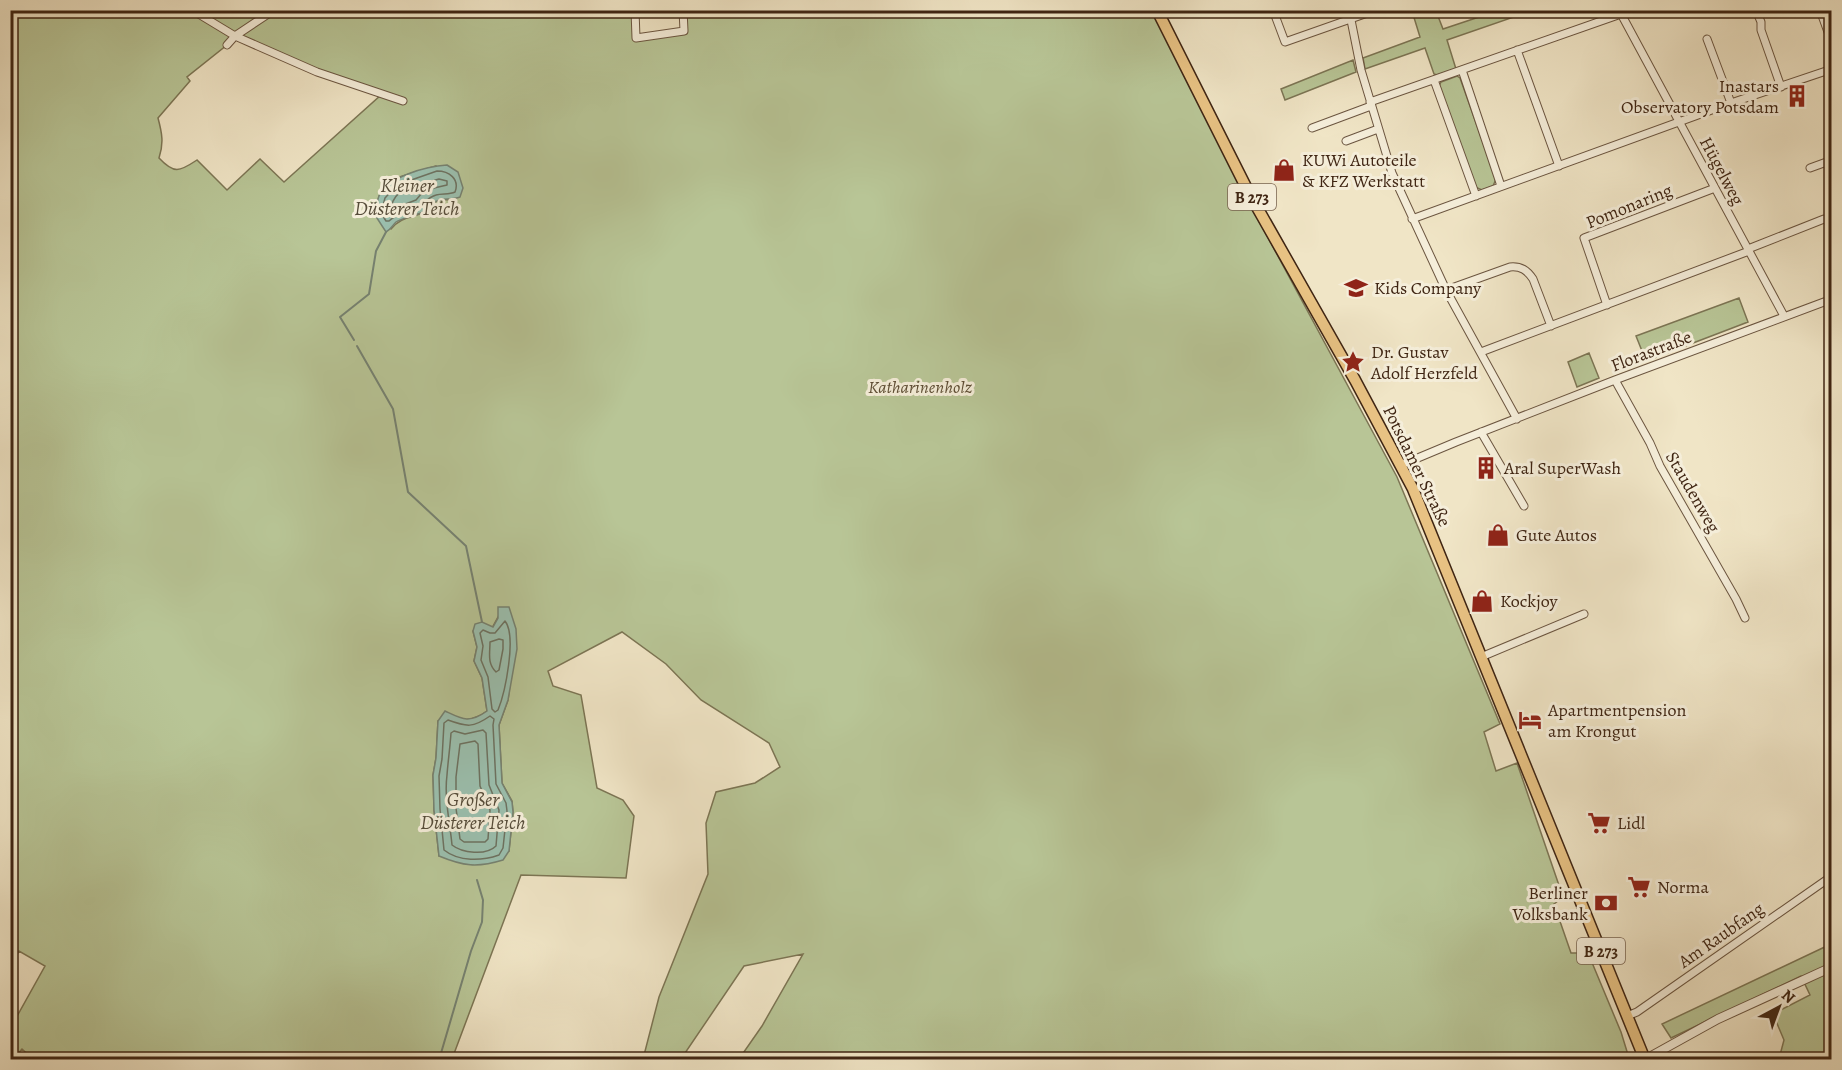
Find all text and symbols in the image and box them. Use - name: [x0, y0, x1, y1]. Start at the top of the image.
- place label: Inastars Observatory Potsdam: [1621, 74, 1779, 119]
- building icon: Inastars Observatory Potsdam: [1784, 83, 1810, 109]
- street label: Hügelweg: [1694, 133, 1750, 209]
- place label: KUWi Autoteile & KFZ Werkstatt: [1302, 148, 1425, 193]
- shop icon: KUWi Autoteile & KFZ Werkstatt: [1271, 157, 1297, 183]
- water label: Kleiner Düsterer Teich: [354, 172, 460, 222]
- street label: Pomonaring: [1582, 178, 1676, 234]
- road number: B 273: [1228, 184, 1276, 210]
- school or university icon: Kids Company: [1343, 275, 1369, 301]
- place label: Kids Company: [1374, 276, 1482, 300]
- street label: Florastraße: [1607, 325, 1695, 377]
- place label: Dr. Gustav Adolf Herzfeld: [1370, 340, 1478, 385]
- place icon: Dr. Gustav Adolf Herzfeld: [1340, 349, 1366, 375]
- park label: Katharinenholz: [868, 375, 973, 399]
- street label: Potsdamer Straße: [1377, 401, 1457, 531]
- street label: Staudenweg: [1660, 447, 1726, 537]
- building icon: Aral SuperWash: [1473, 455, 1499, 481]
- place label: Aral SuperWash: [1503, 456, 1622, 480]
- shop icon: Gute Autos: [1485, 522, 1511, 548]
- place label: Gute Autos: [1516, 523, 1597, 547]
- shop icon: Kockjoy: [1469, 588, 1495, 614]
- place label: Kockjoy: [1500, 589, 1558, 613]
- place label: Apartmentpension am Krongut: [1547, 698, 1686, 743]
- hotel icon: Apartmentpension am Krongut: [1517, 707, 1543, 733]
- water label: Großer Düsterer Teich: [420, 786, 526, 836]
- supermarket icon: Lidl: [1586, 810, 1612, 836]
- place label: Lidl: [1617, 811, 1646, 835]
- supermarket icon: Norma: [1626, 874, 1652, 900]
- place label: Norma: [1657, 875, 1709, 899]
- place label: Berliner Volksbank: [1511, 881, 1588, 926]
- bank icon: Berliner Volksbank: [1593, 890, 1619, 916]
- street label: Am Raubfang: [1672, 897, 1769, 974]
- road number: B 273: [1577, 938, 1625, 964]
- north arrow: [1749, 977, 1809, 1037]
- text: N: [1777, 984, 1800, 1009]

